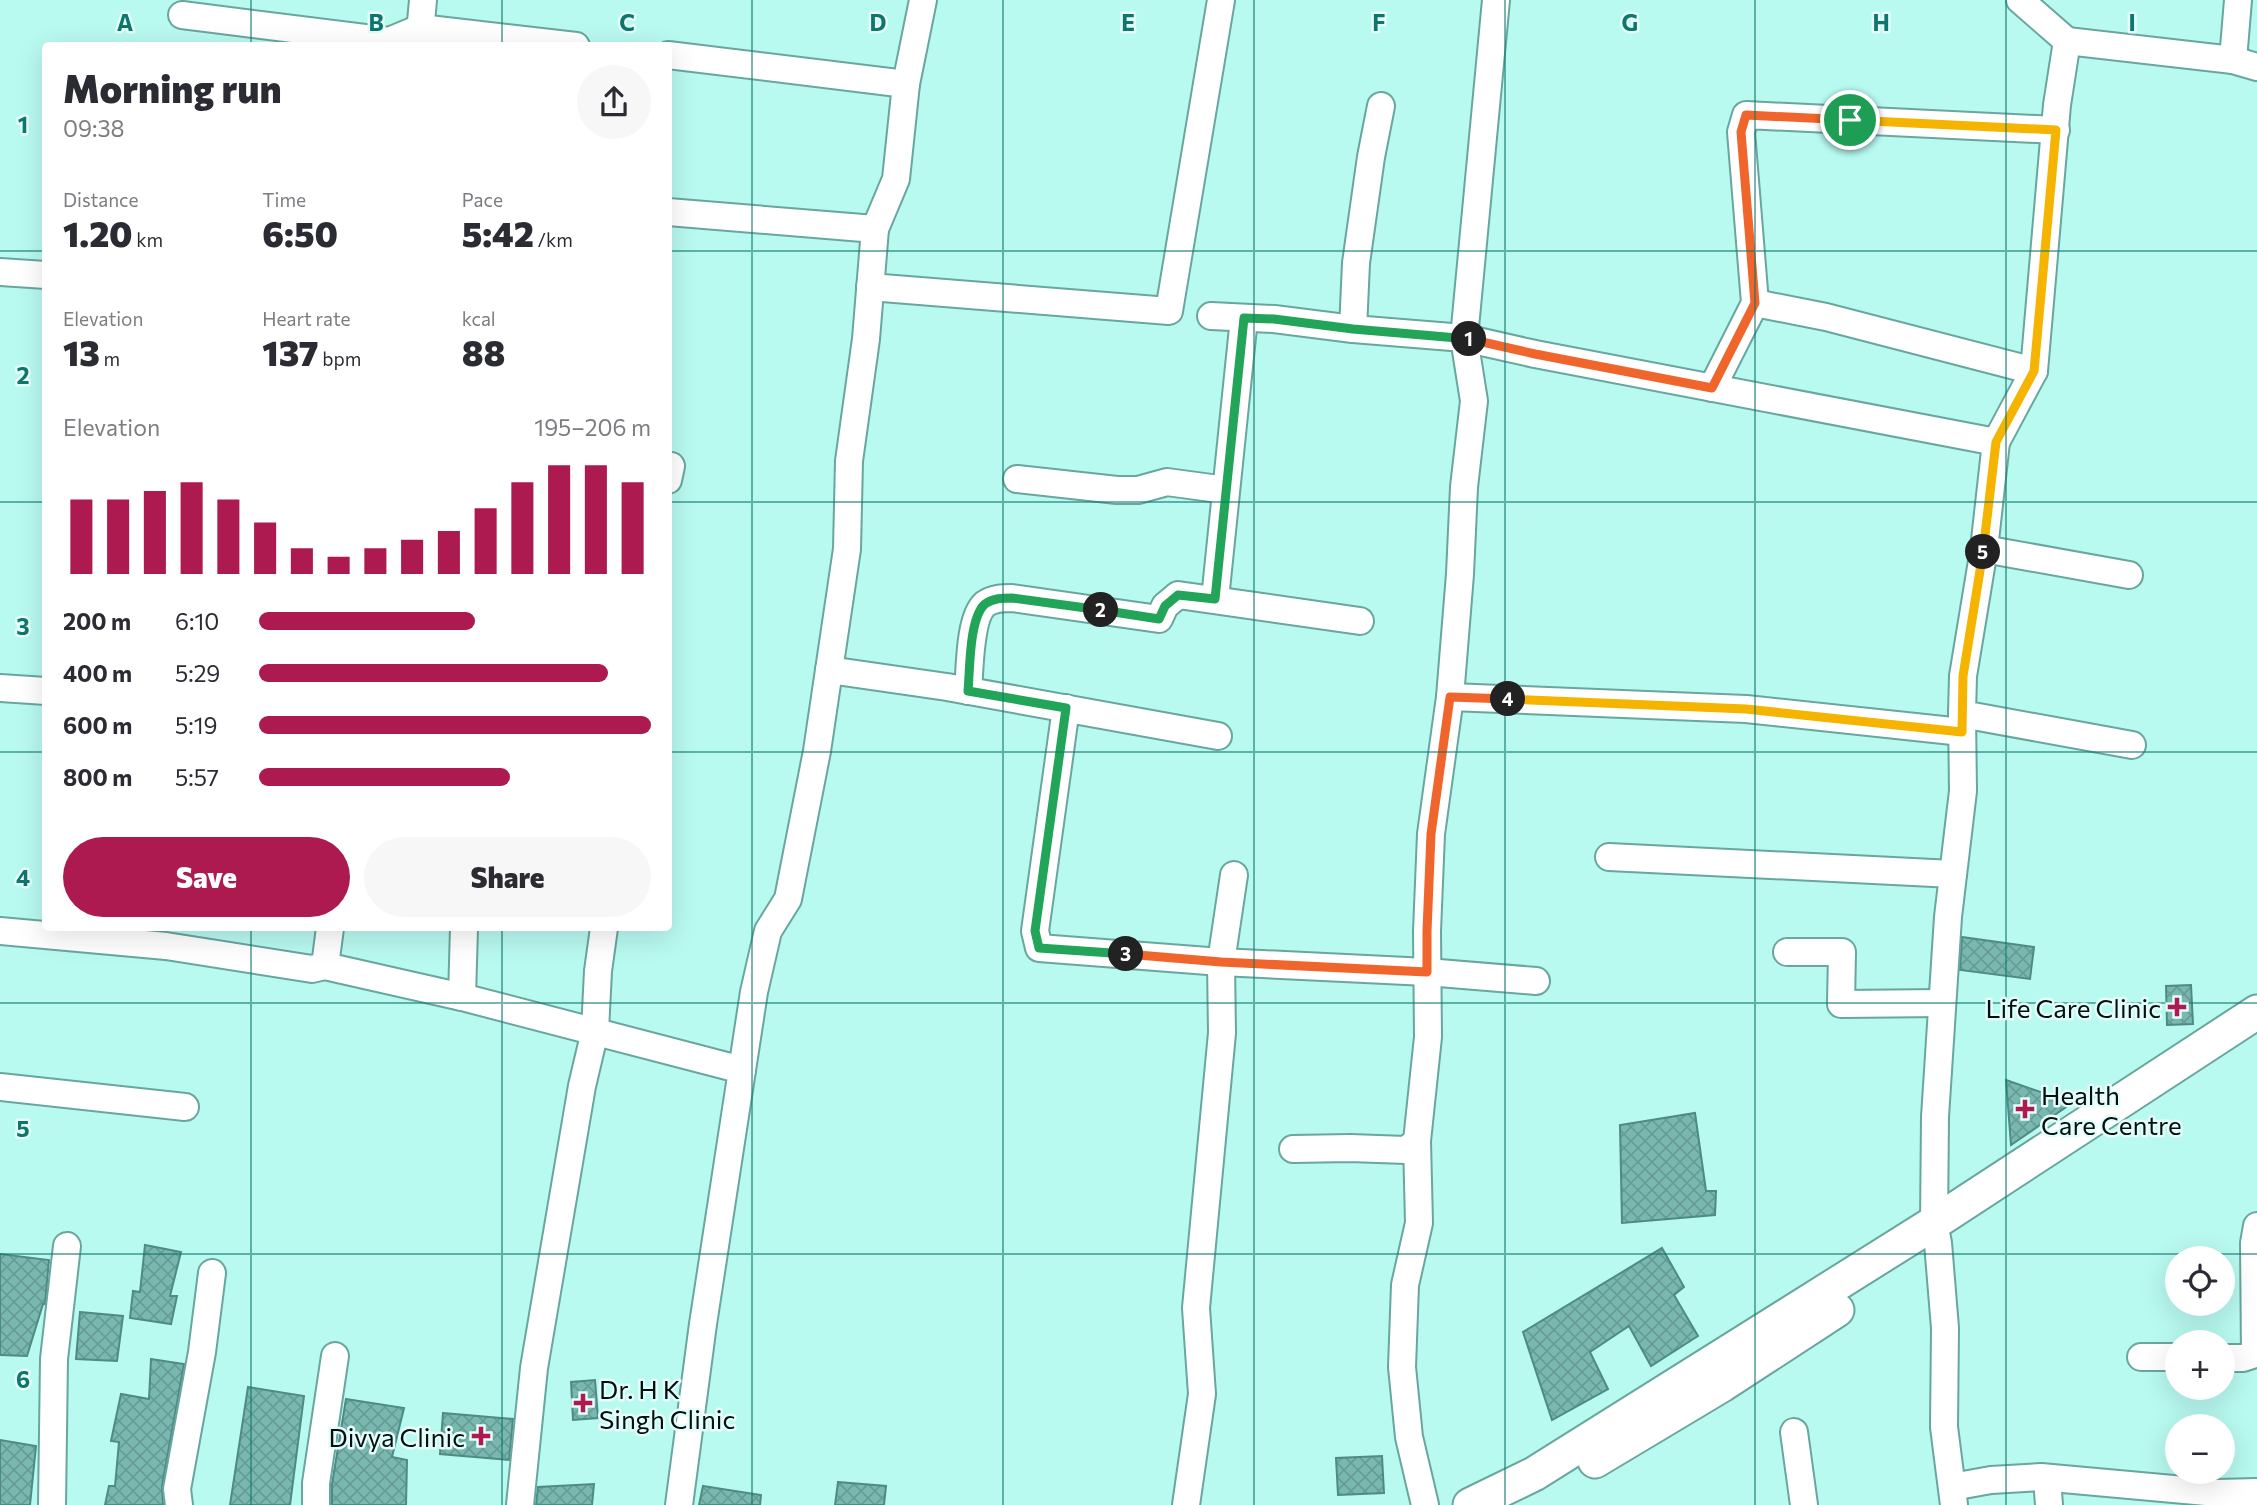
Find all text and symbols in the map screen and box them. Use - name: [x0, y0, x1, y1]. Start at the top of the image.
- text: A: [117, 8, 134, 36]
- text: B: [368, 8, 384, 36]
- text: C: [619, 8, 635, 36]
- text: D: [870, 8, 887, 36]
- text: E: [1121, 8, 1135, 36]
- text: F: [1372, 8, 1386, 36]
- text: G: [1622, 8, 1638, 36]
- text: H: [1872, 8, 1890, 36]
- text: I: [2128, 8, 2136, 36]
- text: Morning run: [63, 64, 282, 111]
- button: share: [577, 65, 651, 139]
- pin: [1820, 90, 1880, 150]
- icon: arrive: [1831, 101, 1869, 139]
- text: 1: [18, 110, 28, 138]
- text: 09:38: [63, 114, 124, 142]
- text: Distance: [63, 188, 139, 211]
- text: Time: [262, 188, 306, 211]
- text: Pace: [462, 188, 503, 211]
- text: 1.20: [63, 211, 133, 254]
- text: 6:50: [262, 211, 338, 254]
- text: 5:42: [462, 211, 534, 254]
- text: km: [133, 228, 163, 251]
- text: /km: [534, 228, 573, 251]
- text: Elevation: [63, 307, 143, 330]
- text: Heart rate: [262, 307, 351, 330]
- text: kcal: [462, 307, 496, 330]
- pin: 1: [1452, 322, 1486, 356]
- text: 1: [1464, 327, 1473, 350]
- text: 13: [63, 330, 100, 373]
- text: 137: [262, 330, 319, 373]
- text: 88: [462, 330, 505, 373]
- text: m: [100, 347, 120, 370]
- text: bpm: [319, 347, 361, 370]
- text: 2: [16, 361, 30, 389]
- text: Elevation: [63, 413, 160, 441]
- text: 195–206 m: [534, 413, 651, 441]
- pin: 5: [1966, 534, 2000, 570]
- text: 5: [1977, 540, 1988, 563]
- pin: 2: [1084, 592, 1118, 628]
- text: 2: [1095, 598, 1106, 621]
- text: 200 m: [63, 607, 131, 635]
- text: 6:10: [175, 607, 219, 635]
- text: 3: [16, 612, 30, 640]
- text: 400 m: [63, 659, 132, 687]
- text: 5:29: [175, 659, 220, 687]
- pin: 4: [1490, 682, 1526, 716]
- text: 4: [1502, 687, 1513, 710]
- text: 600 m: [63, 711, 132, 739]
- text: 5:19: [175, 711, 217, 739]
- text: 800 m: [63, 763, 132, 791]
- text: 5:57: [175, 763, 219, 791]
- button: Save: [63, 837, 350, 917]
- button: Share: [364, 837, 651, 917]
- text: 4: [16, 863, 30, 891]
- pin: 3: [1108, 936, 1144, 972]
- text: 3: [1120, 942, 1131, 965]
- place label: Life Care Clinic: [1986, 992, 2161, 1023]
- marker: Life Care Clinic: [2167, 997, 2187, 1017]
- place label: Health Care Centre: [2041, 1079, 2182, 1140]
- marker: Health Care Centre: [2015, 1099, 2035, 1119]
- text: 5: [16, 1114, 30, 1142]
- map controls: [2165, 1246, 2235, 1484]
- button: locate: [2165, 1246, 2235, 1316]
- button: +: [2165, 1330, 2235, 1400]
- text: 6: [16, 1365, 30, 1393]
- place label: Dr. H K Singh Clinic: [599, 1373, 735, 1434]
- marker: Dr. H K Singh Clinic: [573, 1393, 593, 1413]
- button: −: [2165, 1414, 2235, 1484]
- place label: Divya Clinic: [329, 1421, 465, 1452]
- marker: Divya Clinic: [471, 1426, 491, 1446]

